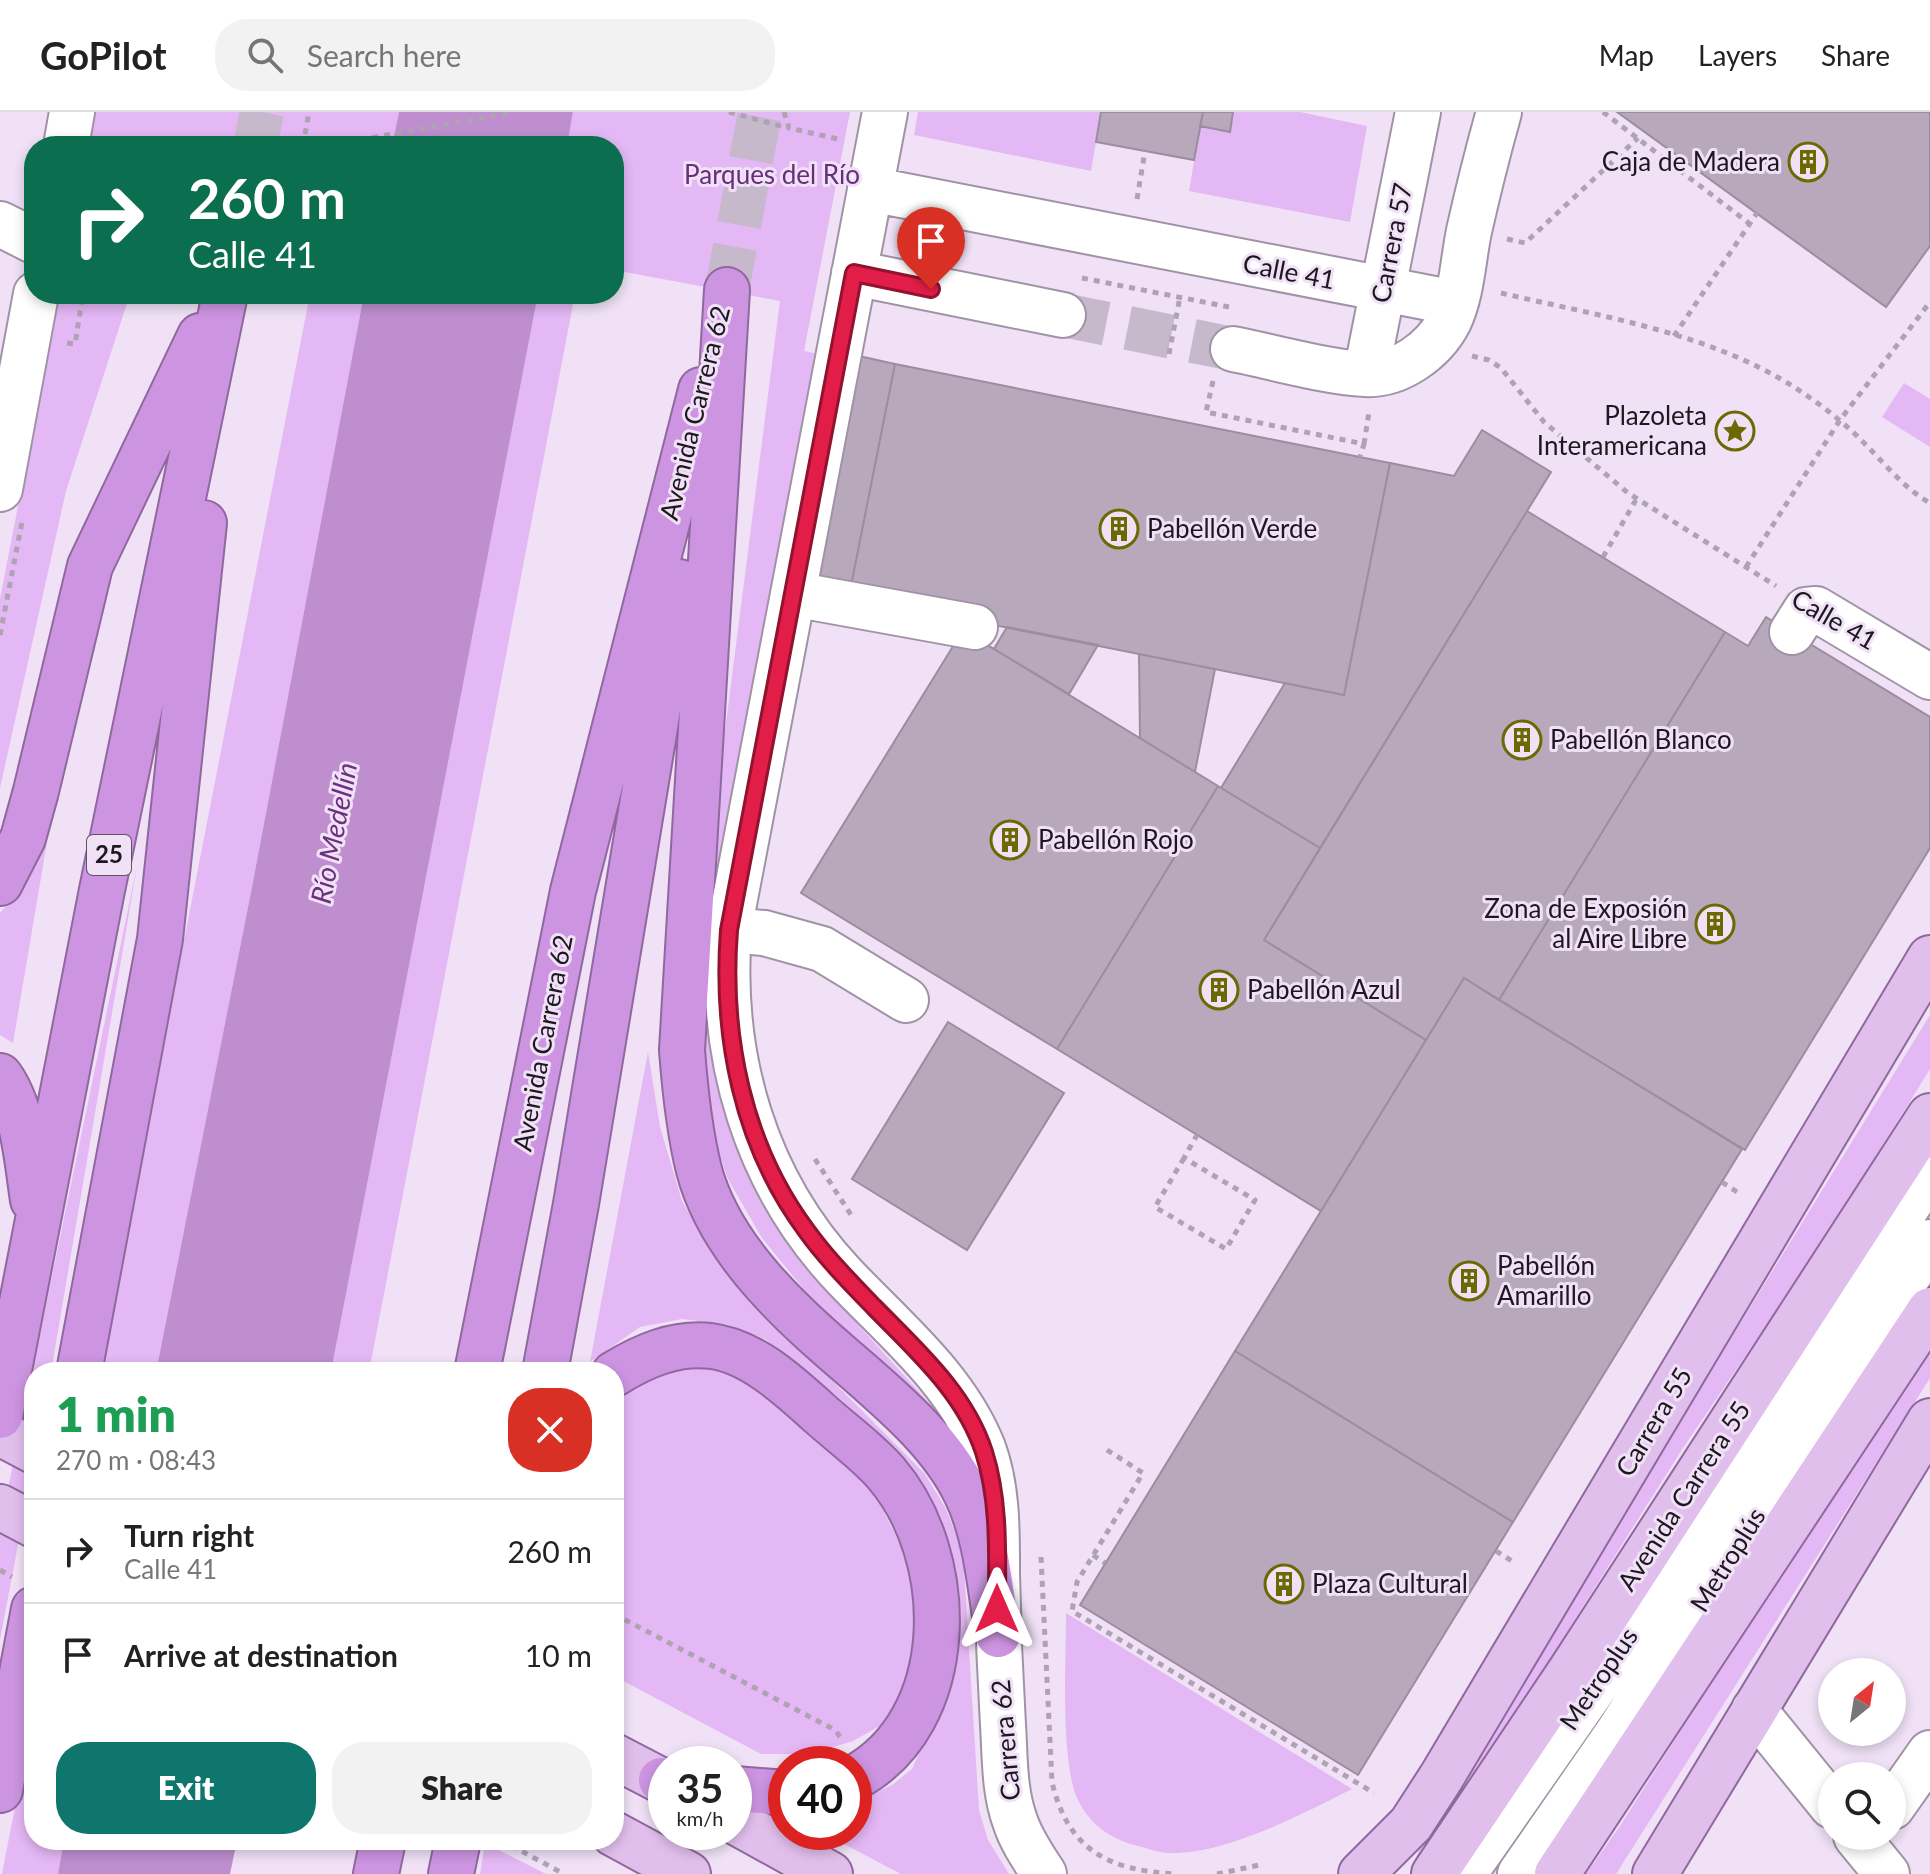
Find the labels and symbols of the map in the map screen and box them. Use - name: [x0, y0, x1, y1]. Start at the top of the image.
- building icon: Caja de Madera: [1787, 141, 1829, 183]
- place label: Caja de Madera: [1602, 145, 1780, 177]
- park label: Parques del Río: [684, 158, 860, 190]
- street label: Carrera 57: [1364, 180, 1418, 305]
- pin: [897, 207, 965, 289]
- street label: Calle 41: [1240, 246, 1338, 296]
- street label: Avenida Carrera 62: [652, 302, 736, 523]
- place label: Plazoleta Interamericana: [1537, 399, 1707, 461]
- place icon: Plazoleta Interamericana: [1714, 410, 1756, 452]
- building icon: Pabellón Verde: [1098, 508, 1140, 550]
- place label: Pabellón Verde: [1147, 512, 1317, 544]
- street label: Calle 41: [1786, 582, 1883, 656]
- building icon: Pabellón Blanco: [1501, 719, 1543, 761]
- place label: Pabellón Blanco: [1550, 723, 1732, 755]
- water label: Río Medellín: [303, 759, 363, 906]
- building icon: Pabellón Rojo: [989, 819, 1031, 861]
- place label: Pabellón Rojo: [1038, 823, 1194, 855]
- road number: 25: [87, 835, 131, 875]
- place label: Zona de Exposión al Aire Libre: [1484, 892, 1687, 954]
- building icon: Zona de Exposión al Aire Libre: [1694, 903, 1736, 945]
- street label: Avenida Carrera 62: [505, 932, 579, 1154]
- building icon: Pabellón Azul: [1198, 969, 1240, 1011]
- place label: Pabellón Azul: [1247, 973, 1401, 1005]
- place label: Pabellón Amarillo: [1497, 1249, 1595, 1311]
- building icon: Pabellón Amarillo: [1448, 1260, 1490, 1302]
- street label: Carrera 55: [1608, 1361, 1698, 1482]
- street label: Avenida Carrera 55: [1610, 1395, 1756, 1596]
- street label: Metroplús: [1683, 1501, 1772, 1617]
- building icon: Plaza Cultural: [1263, 1563, 1305, 1605]
- position arrow: [955, 1567, 1039, 1651]
- place label: Plaza Cultural: [1312, 1567, 1468, 1599]
- street label: Metroplus: [1552, 1621, 1644, 1736]
- north arrow: [1818, 1658, 1906, 1746]
- street label: Carrera 62: [984, 1678, 1026, 1802]
- speed limit sign: 40: [768, 1746, 872, 1850]

